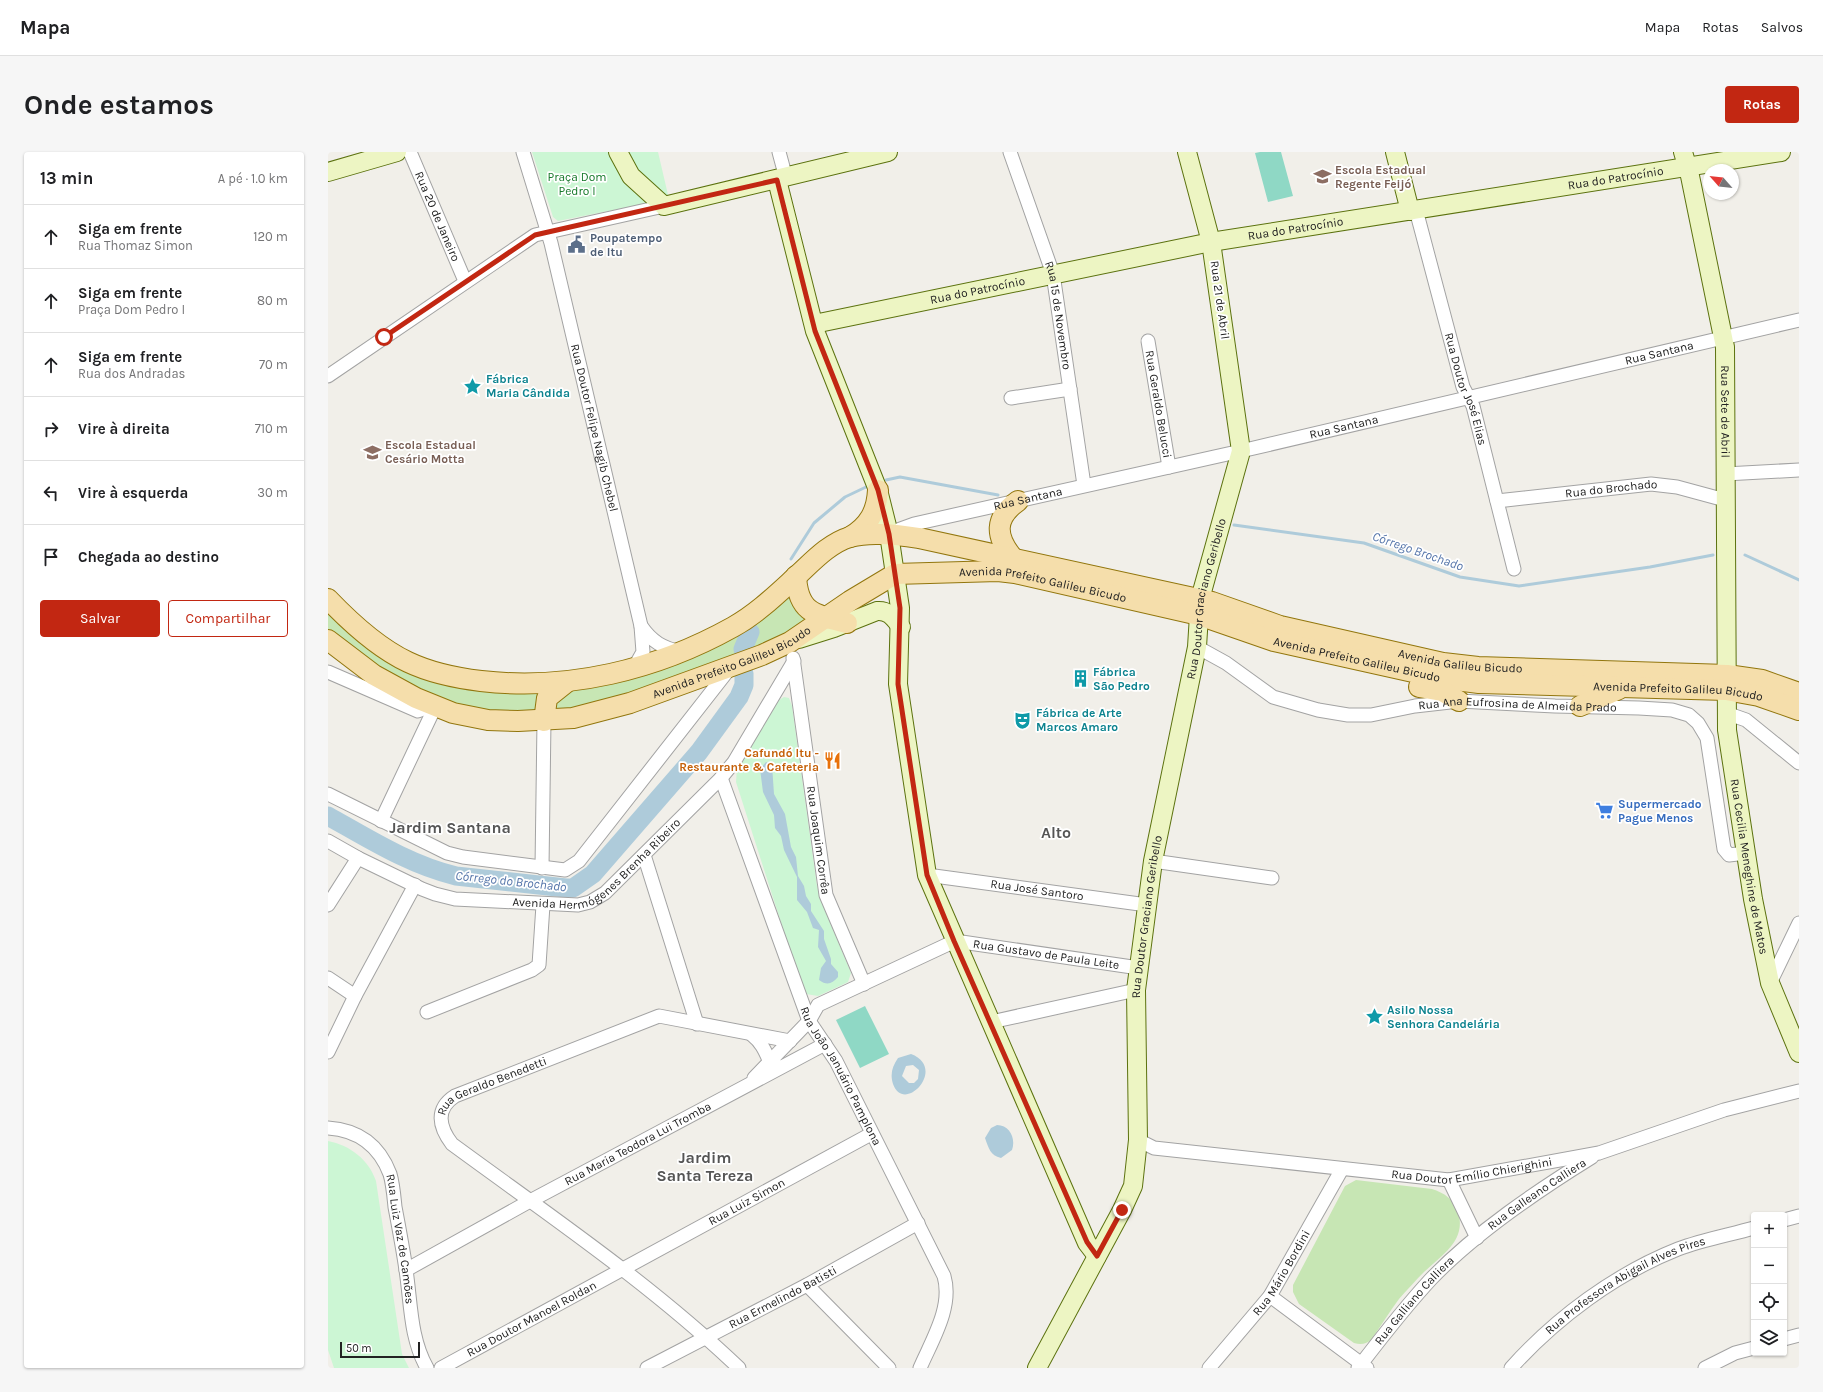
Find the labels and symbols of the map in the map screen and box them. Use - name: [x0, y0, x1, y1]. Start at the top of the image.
- place label: Escola Estadual Regente Feijó: [1335, 163, 1426, 191]
- street label: Rua do Patrocínio: [1567, 164, 1664, 193]
- north arrow: [1703, 164, 1739, 200]
- school or university icon: Escola Estadual Regente Feijó: [1312, 167, 1332, 187]
- street label: Rua 20 de Janeiro: [412, 169, 463, 264]
- park label: Praça Dom Pedro I: [548, 170, 606, 198]
- street label: Rua do Patrocínio: [1247, 214, 1344, 243]
- place label: Poupatempo de Itu: [590, 231, 662, 259]
- public building icon: Poupatempo de Itu: [567, 235, 587, 255]
- street label: Rua 15 de Novembro: [1042, 259, 1074, 371]
- street label: Rua 21 de Abril: [1208, 260, 1232, 340]
- street label: Rua do Patrocínio: [929, 274, 1026, 307]
- route start: [375, 328, 393, 346]
- street label: Rua Doutor José Elias: [1442, 331, 1490, 447]
- street label: Rua Santana: [1623, 338, 1695, 368]
- street label: Rua Doutor Felipe Nagib Chebel: [568, 342, 621, 513]
- street label: Rua Geraldo Belucci: [1143, 349, 1174, 459]
- street label: Rua Sete de Abril: [1718, 365, 1733, 458]
- place label: Fábrica Maria Cândida: [486, 372, 570, 400]
- place icon: Fábrica Maria Cândida: [463, 376, 483, 396]
- street label: Rua Santana: [1308, 412, 1380, 442]
- place label: Escola Estadual Cesário Motta: [385, 438, 476, 466]
- school or university icon: Escola Estadual Cesário Motta: [362, 442, 382, 462]
- street label: Rua do Brochado: [1564, 477, 1658, 500]
- street label: Rua Santana: [992, 484, 1064, 513]
- street label: Rua Doutor Graciano Geribello: [1184, 517, 1229, 681]
- water label: Córrego Brochado: [1370, 528, 1466, 574]
- street label: Avenida Prefeito Galileu Bicudo: [959, 564, 1128, 605]
- street label: Avenida Prefeito Galileu Bicudo: [651, 623, 813, 701]
- street label: Avenida Prefeito Galileu Bicudo: [1272, 634, 1442, 685]
- street label: Avenida Galileu Bicudo: [1397, 646, 1523, 675]
- place label: Fábrica São Pedro: [1093, 665, 1150, 693]
- building icon: Fábrica São Pedro: [1070, 669, 1090, 689]
- street label: Avenida Prefeito Galileu Bicudo: [1593, 679, 1765, 704]
- street label: Rua Ana Eufrosina de Almeida Prado: [1418, 694, 1617, 714]
- place label: Fábrica de Arte Marcos Amaro: [1036, 706, 1122, 734]
- theatre icon: Fábrica de Arte Marcos Amaro: [1013, 710, 1033, 730]
- place label: Cafundó Itu - Restaurante & Cafeteria: [679, 746, 819, 774]
- restaurant icon: Cafundó Itu - Restaurante & Cafeteria: [822, 750, 842, 770]
- street label: Rua Cecilia Meneghine de Matos: [1728, 778, 1771, 956]
- street label: Rua Joaquim Corrêa: [804, 785, 833, 895]
- place label: Supermercado Pague Menos: [1618, 797, 1702, 825]
- supermarket icon: Supermercado Pague Menos: [1595, 801, 1615, 821]
- street label: Avenida Hermógenes Brenha Ribeiro: [512, 815, 683, 912]
- district label: Jardim Santana: [389, 818, 511, 837]
- district label: Alto: [1041, 823, 1071, 842]
- street label: Rua Doutor Graciano Geribello: [1129, 834, 1165, 998]
- water label: Córrego do Brochado: [455, 868, 568, 894]
- street label: Rua José Santoro: [989, 877, 1084, 903]
- street label: Rua Gustavo de Paula Leite: [972, 937, 1120, 972]
- place label: Asilo Nossa Senhora Candelária: [1387, 1003, 1500, 1031]
- street label: Rua João Januário Pamplona: [797, 1005, 884, 1148]
- place icon: Asilo Nossa Senhora Candelária: [1364, 1007, 1384, 1027]
- street label: Rua Geraldo Benedetti: [434, 1054, 549, 1117]
- street label: Rua Maria Teodora Lui Tromba: [562, 1099, 713, 1188]
- district label: Jardim Santa Tereza: [657, 1148, 753, 1185]
- street label: Rua Doutor Emílio Chierighini: [1391, 1155, 1553, 1187]
- street label: Rua Galleano Calliera: [1485, 1155, 1589, 1233]
- street label: Rua Luiz Vaz de Camões: [383, 1172, 417, 1305]
- street label: Rua Luiz Simon: [706, 1175, 787, 1228]
- route end: [1113, 1201, 1131, 1219]
- street label: Rua Mário Bordini: [1250, 1228, 1313, 1318]
- street label: Rua Professora Abigail Alves Pires: [1542, 1234, 1707, 1337]
- street label: Rua Galliano Calliera: [1372, 1253, 1457, 1348]
- street label: Rua Ermelindo Batisti: [726, 1263, 839, 1331]
- street label: Rua Doutor Manoel Roldan: [464, 1278, 599, 1360]
- scale bar: [340, 1340, 420, 1359]

